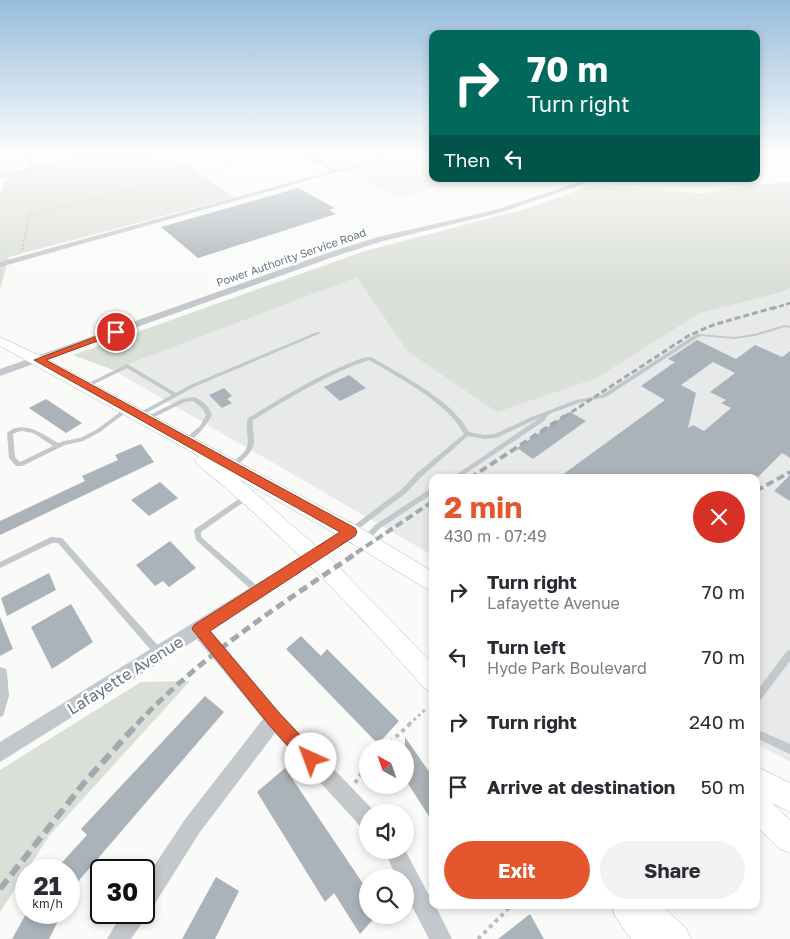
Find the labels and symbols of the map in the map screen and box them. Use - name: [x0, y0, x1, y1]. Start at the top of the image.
- street label: Power Authority Service Road: [214, 225, 368, 289]
- pin: [95, 311, 137, 353]
- street label: Lafayette Avenue: [63, 631, 187, 719]
- position arrow: [284, 732, 336, 784]
- north arrow: [359, 739, 414, 794]
- speed limit sign: 30: [90, 859, 155, 924]

